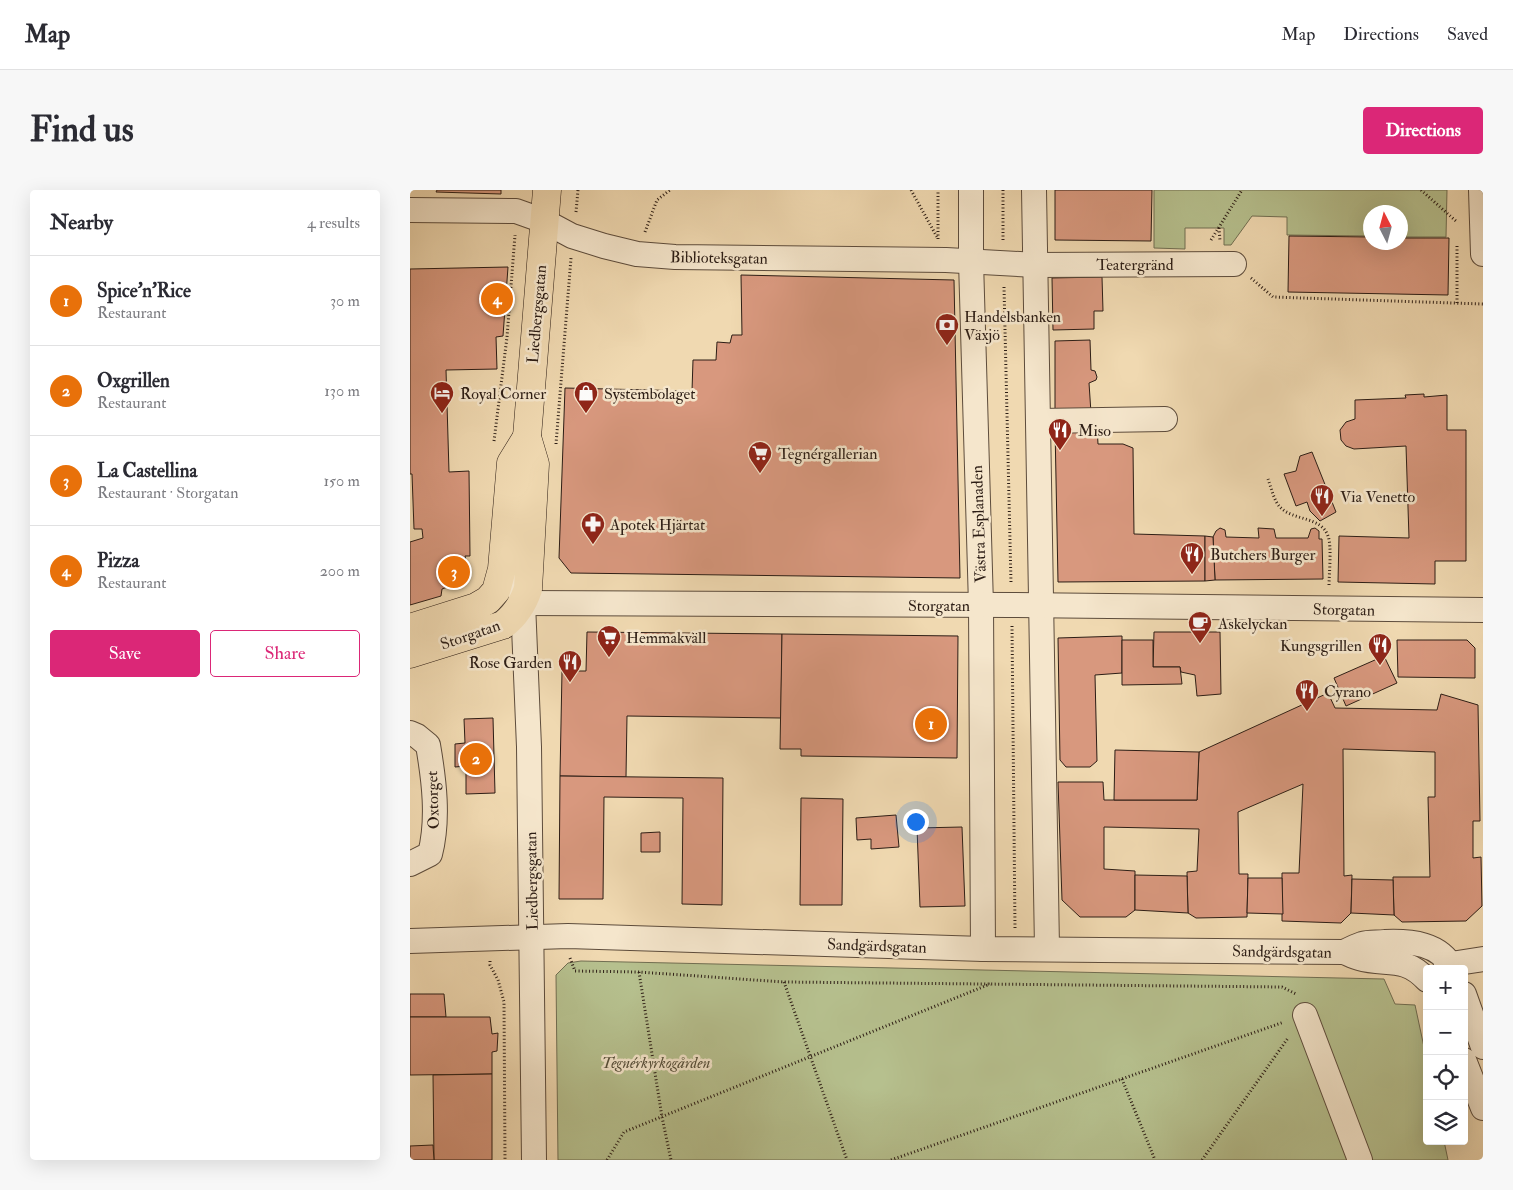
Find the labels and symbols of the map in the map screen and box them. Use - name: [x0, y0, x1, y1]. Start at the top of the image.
- north arrow: [1363, 205, 1408, 250]
- street label: Biblioteksgatan: [670, 247, 768, 269]
- street label: Teatergränd: [1096, 255, 1174, 275]
- street label: Liedbergsgatan: [523, 264, 551, 364]
- pin: 4: [481, 280, 513, 318]
- place label: Handelsbanken Växjö: [964, 307, 1061, 345]
- bank icon: Handelsbanken Växjö: [934, 312, 960, 346]
- hotel icon: Royal Corner: [429, 380, 455, 414]
- shop icon: Systembolaget: [573, 380, 599, 414]
- place label: Royal Corner: [460, 384, 546, 404]
- place label: Systembolaget: [604, 384, 695, 404]
- restaurant icon: Miso: [1047, 417, 1073, 451]
- place label: Miso: [1078, 421, 1111, 441]
- supermarket icon: Tegnérgallerian: [747, 440, 773, 474]
- place label: Tegnérgallerian: [778, 444, 878, 464]
- street label: Västra Esplanaden: [967, 465, 992, 583]
- restaurant icon: Via Venetto: [1309, 483, 1335, 517]
- place label: Via Venetto: [1340, 487, 1415, 507]
- pharmacy icon: Apotek Hjärtat: [580, 511, 606, 545]
- place label: Apotek Hjärtat: [609, 515, 705, 536]
- restaurant icon: Butchers Burger: [1179, 541, 1205, 575]
- place label: Butchers Burger: [1210, 545, 1315, 565]
- pin: 3: [438, 553, 470, 591]
- street label: Storgatan: [908, 596, 970, 616]
- street label: Storgatan: [1313, 599, 1375, 621]
- cafe icon: Askelyckan: [1187, 610, 1213, 644]
- place label: Askelyckan: [1217, 614, 1288, 634]
- street label: Storgatan: [438, 615, 503, 655]
- supermarket icon: Hemmakväll: [596, 624, 622, 658]
- place label: Hemmakväll: [626, 628, 706, 648]
- restaurant icon: Kungsgrillen: [1367, 632, 1393, 666]
- place label: Kungsgrillen: [1280, 636, 1362, 656]
- restaurant icon: Rose Garden: [557, 649, 583, 683]
- place label: Rose Garden: [469, 653, 552, 673]
- restaurant icon: Cyrano: [1294, 678, 1320, 712]
- place label: Cyrano: [1324, 682, 1371, 702]
- pin: 1: [915, 705, 947, 743]
- pin: 2: [460, 740, 492, 778]
- street label: Oxtorget: [422, 770, 444, 830]
- your location: [903, 809, 929, 835]
- street label: Liedbergsgatan: [521, 832, 543, 930]
- street label: Sandgärdsgatan: [827, 934, 927, 958]
- street label: Sandgärdsgatan: [1232, 941, 1332, 963]
- park label: Tegnérkyrkogården: [602, 1053, 710, 1073]

